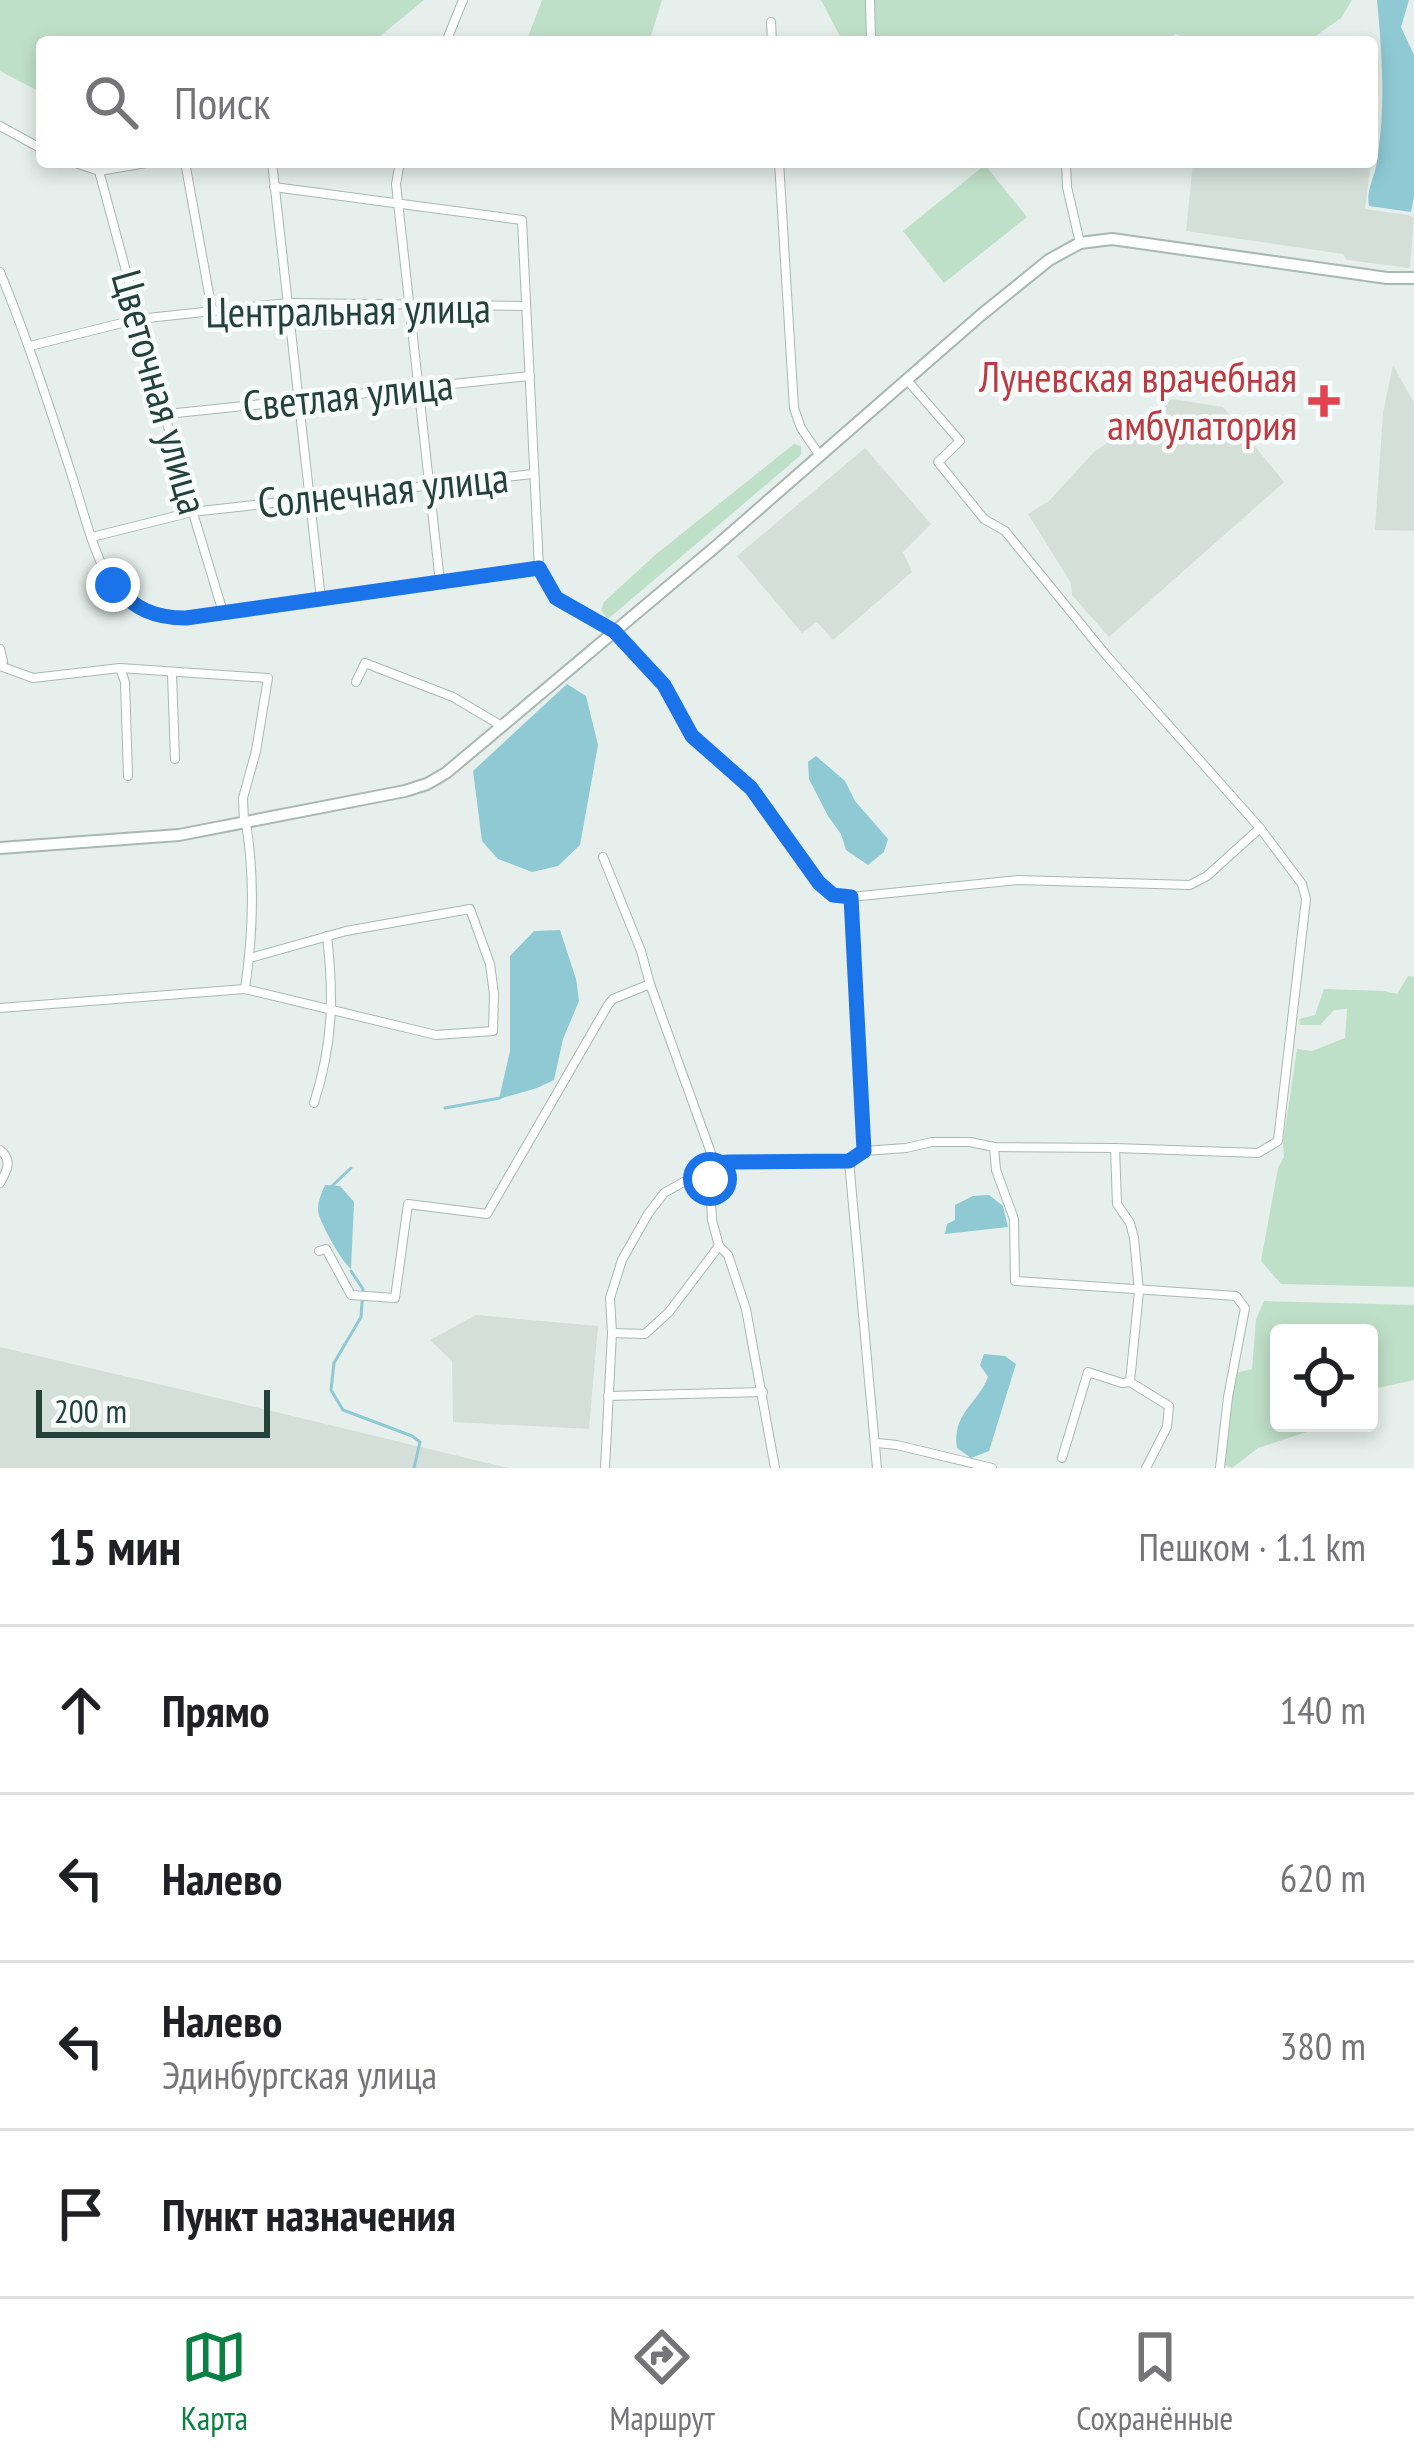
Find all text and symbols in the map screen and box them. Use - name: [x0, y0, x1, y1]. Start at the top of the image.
- search box: [36, 36, 1378, 168]
- icon: search: [78, 69, 144, 135]
- text: Поиск: [174, 73, 270, 131]
- street label: Цветочная улица: [99, 264, 222, 520]
- street label: Центральная улица: [205, 280, 491, 339]
- place label: Луневская врачебная амбулатория: [978, 349, 1297, 452]
- street label: Светлая улица: [240, 356, 456, 433]
- marker: Луневская врачебная амбулатория: [1308, 385, 1340, 417]
- street label: Солнечная улица: [255, 449, 511, 530]
- route end: [86, 558, 140, 612]
- route start: [683, 1152, 737, 1206]
- map controls: [1270, 1324, 1378, 1432]
- button: locate: [1270, 1324, 1378, 1432]
- scale bar: [36, 1384, 270, 1437]
- text: 200 m: [54, 1389, 127, 1432]
- text: 15 мин: [48, 1513, 181, 1579]
- text: Пешком · 1.1 km: [1139, 1521, 1366, 1572]
- icon: ahead: [48, 1677, 114, 1743]
- text: Прямо: [162, 1681, 270, 1739]
- text: 140 m: [1280, 1684, 1366, 1735]
- icon: left: [48, 1845, 114, 1911]
- text: Налево: [162, 1849, 282, 1907]
- text: 620 m: [1280, 1852, 1366, 1903]
- text: Налево: [162, 1991, 282, 2049]
- icon: left: [48, 2013, 114, 2079]
- text: 380 m: [1280, 2020, 1366, 2071]
- text: Эдинбургская улица: [162, 2049, 437, 2100]
- icon: arrive: [48, 2181, 114, 2247]
- text: Пункт назначения: [162, 2185, 456, 2243]
- tab: Карта: [181, 2324, 248, 2439]
- tab: Маршрут: [609, 2324, 715, 2439]
- tab: Сохранённые: [1076, 2324, 1233, 2439]

